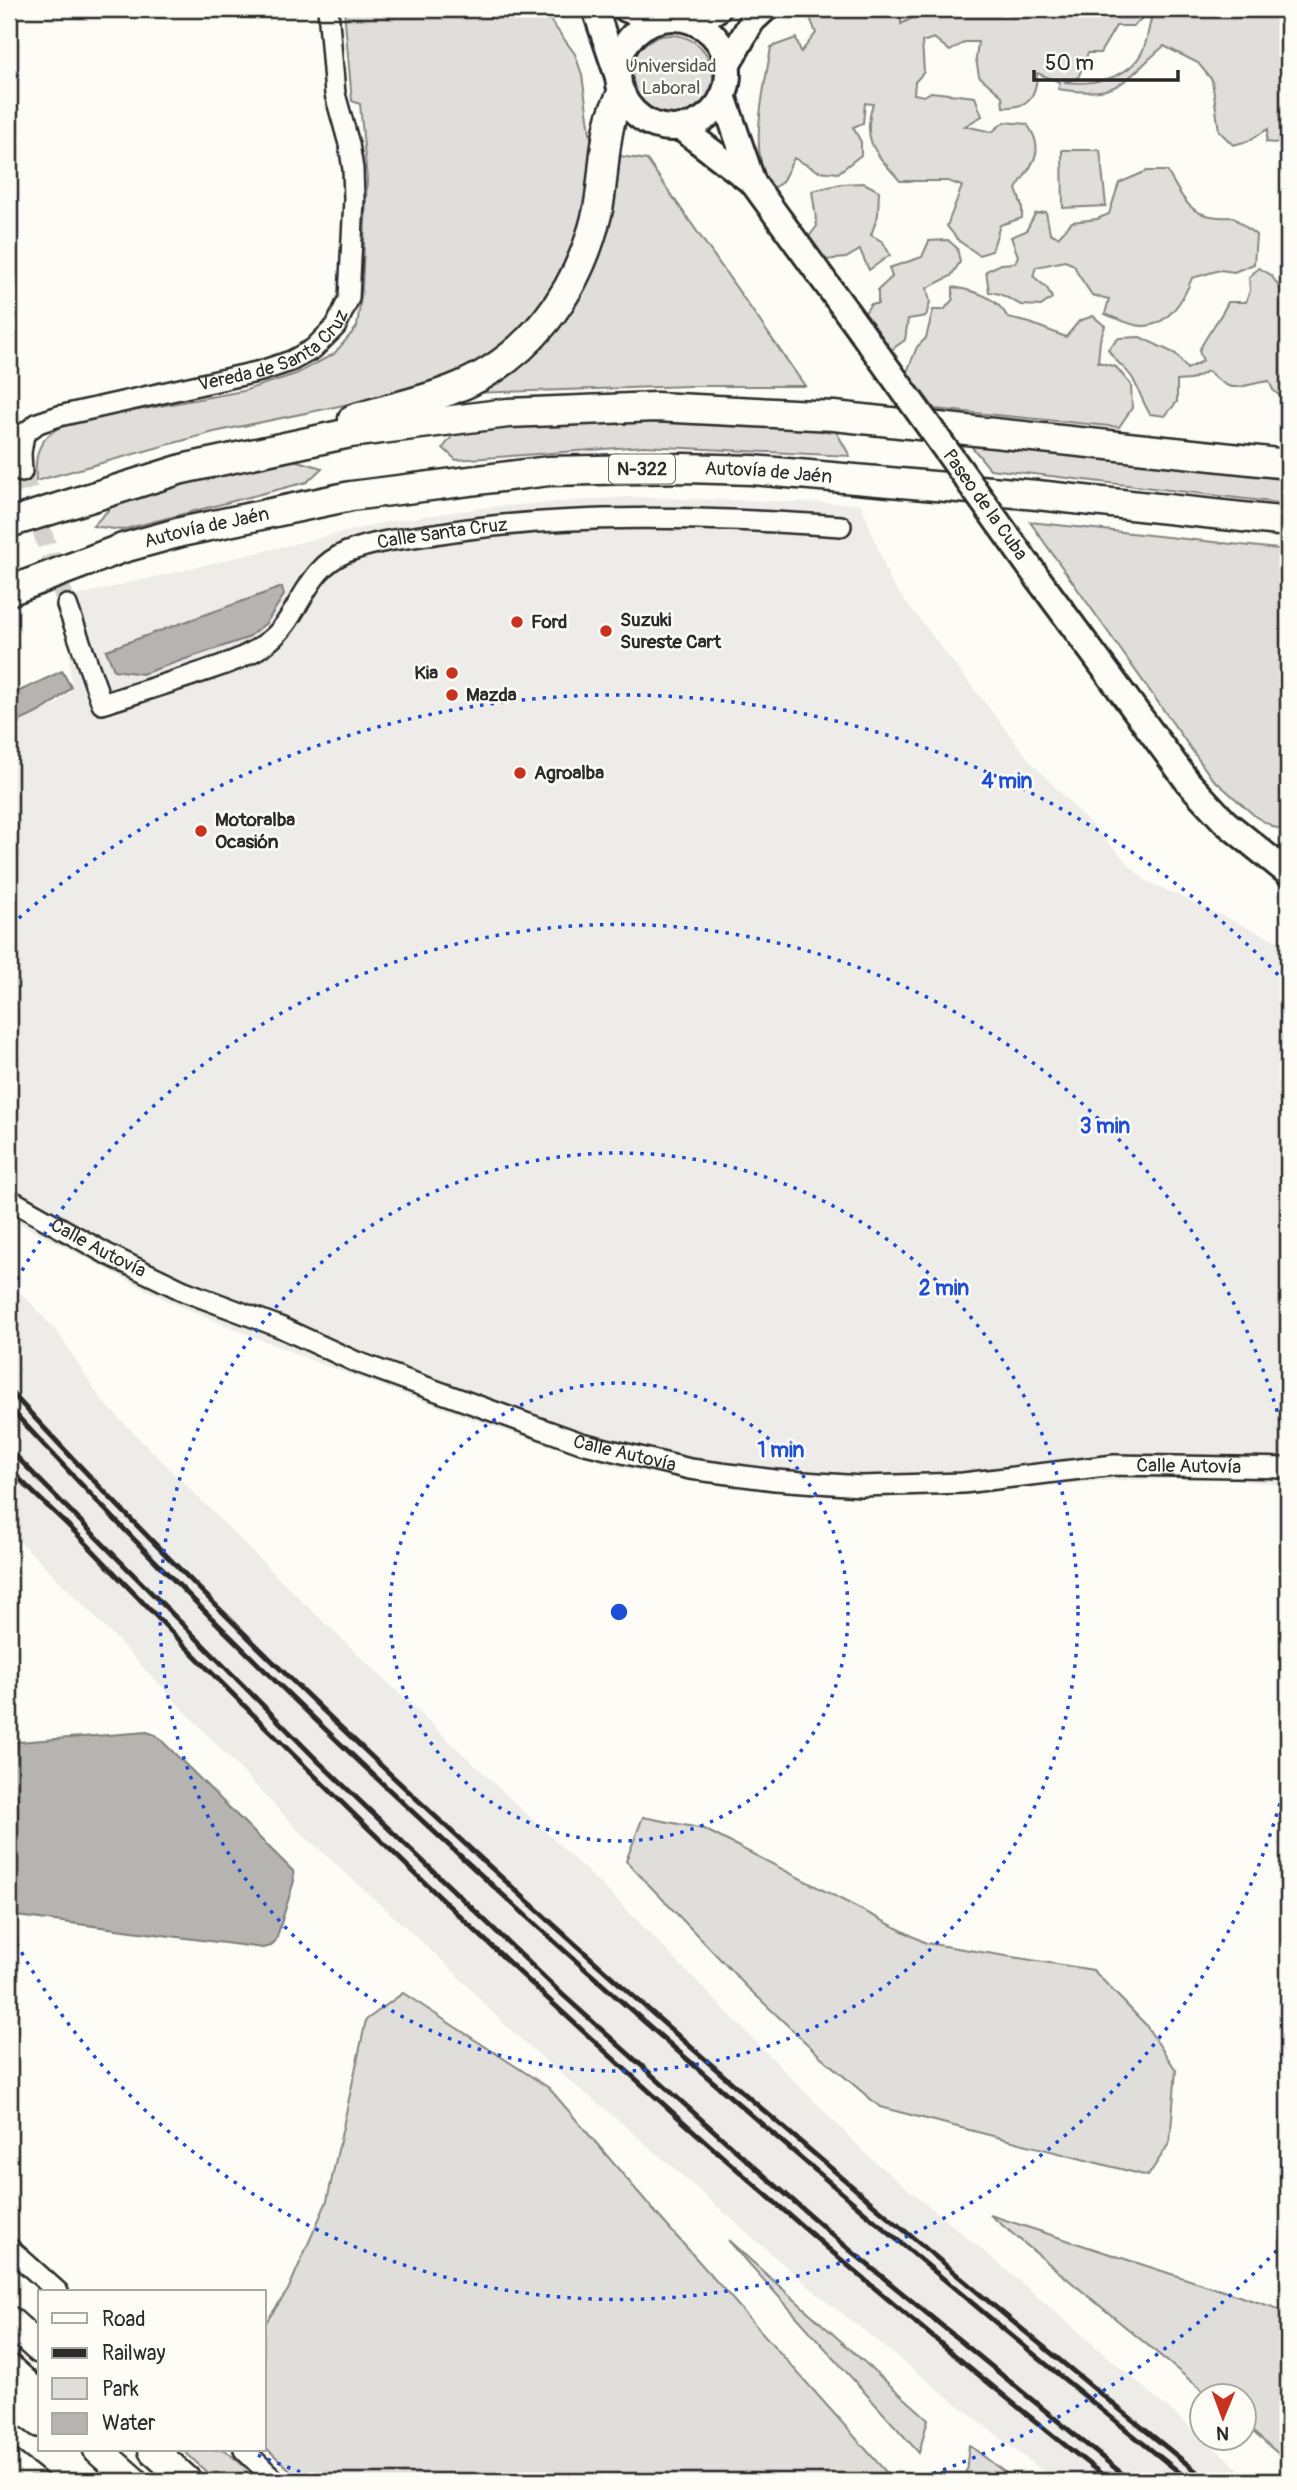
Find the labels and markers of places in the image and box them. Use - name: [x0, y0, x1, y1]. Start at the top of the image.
- place label: Suzuki Sureste Cart: [620, 608, 722, 654]
- place label: Ford: [531, 610, 567, 634]
- marker: Ford: [509, 614, 525, 630]
- marker: Suzuki Sureste Cart: [598, 623, 614, 639]
- place label: Kia: [414, 661, 438, 685]
- marker: Kia: [444, 665, 460, 681]
- place label: Mazda: [466, 683, 517, 707]
- marker: Mazda: [444, 687, 460, 703]
- place label: Agroalba: [534, 761, 604, 785]
- marker: Agroalba: [512, 765, 528, 781]
- place label: Motoralba Ocasión: [215, 808, 295, 854]
- marker: Motoralba Ocasión: [193, 823, 209, 839]
- centre of rings: [607, 1600, 631, 1624]

